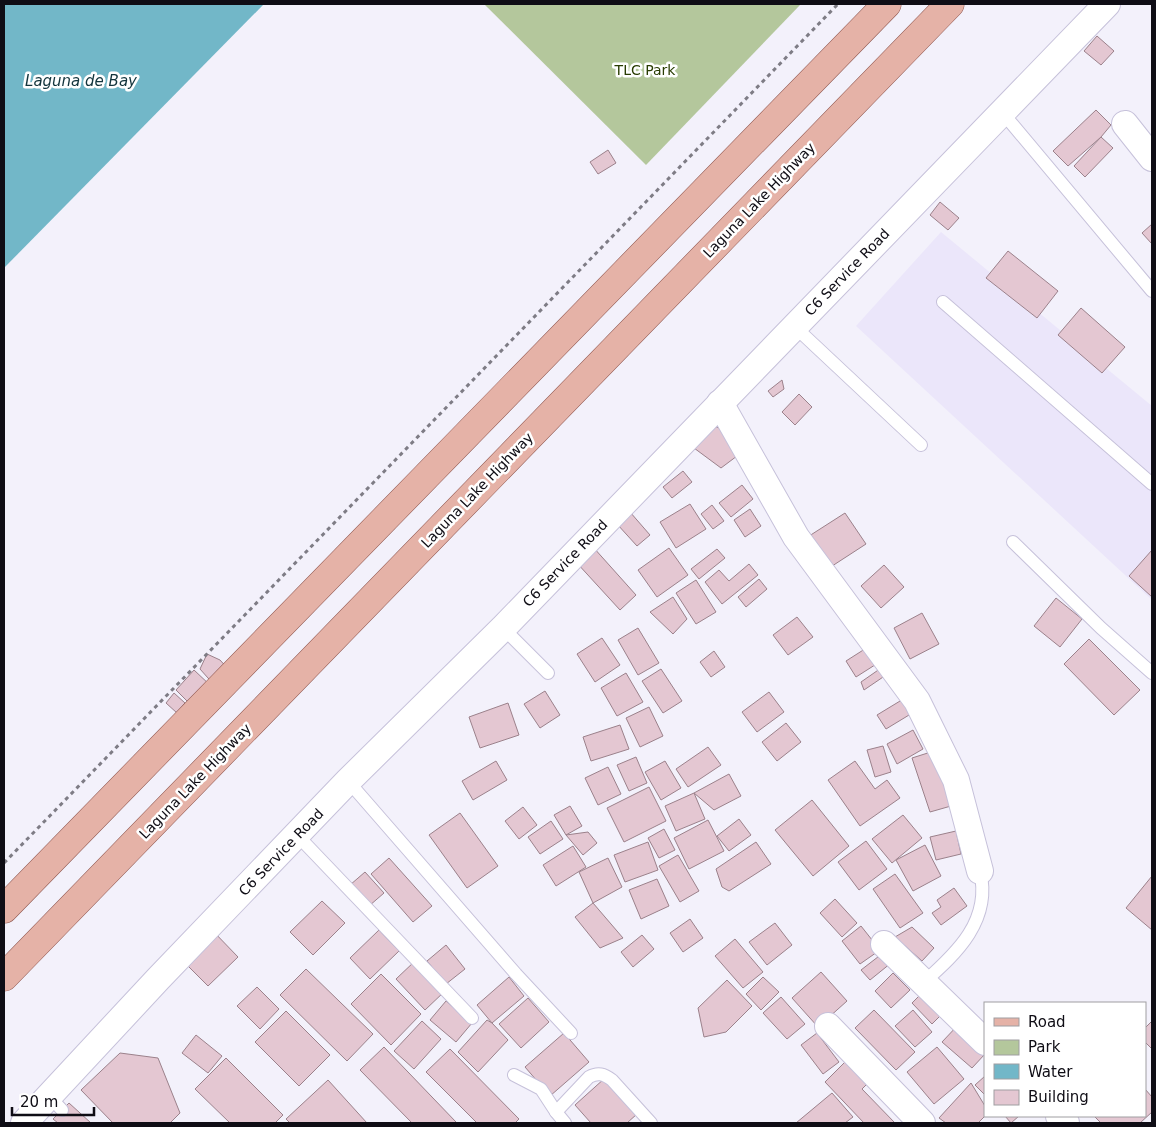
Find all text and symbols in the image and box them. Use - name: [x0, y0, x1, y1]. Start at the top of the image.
- park label: TLC Park: [614, 62, 676, 78]
- water label: Laguna de Bay: [25, 72, 138, 90]
- street label: Laguna Lake Highway: [700, 139, 818, 261]
- street label: C6 Service Road: [801, 225, 893, 319]
- street label: Laguna Lake Highway: [418, 429, 536, 551]
- street label: C6 Service Road: [519, 516, 611, 610]
- street label: Laguna Lake Highway: [136, 720, 254, 842]
- street label: C6 Service Road: [235, 805, 327, 899]
- legend: [984, 1002, 1146, 1117]
- text: Road: [1028, 1013, 1066, 1031]
- text: Park: [1028, 1038, 1061, 1056]
- text: Water: [1028, 1063, 1073, 1081]
- scale bar: [12, 1084, 95, 1116]
- text: Building: [1028, 1088, 1089, 1106]
- text: 20 m: [20, 1093, 58, 1111]

